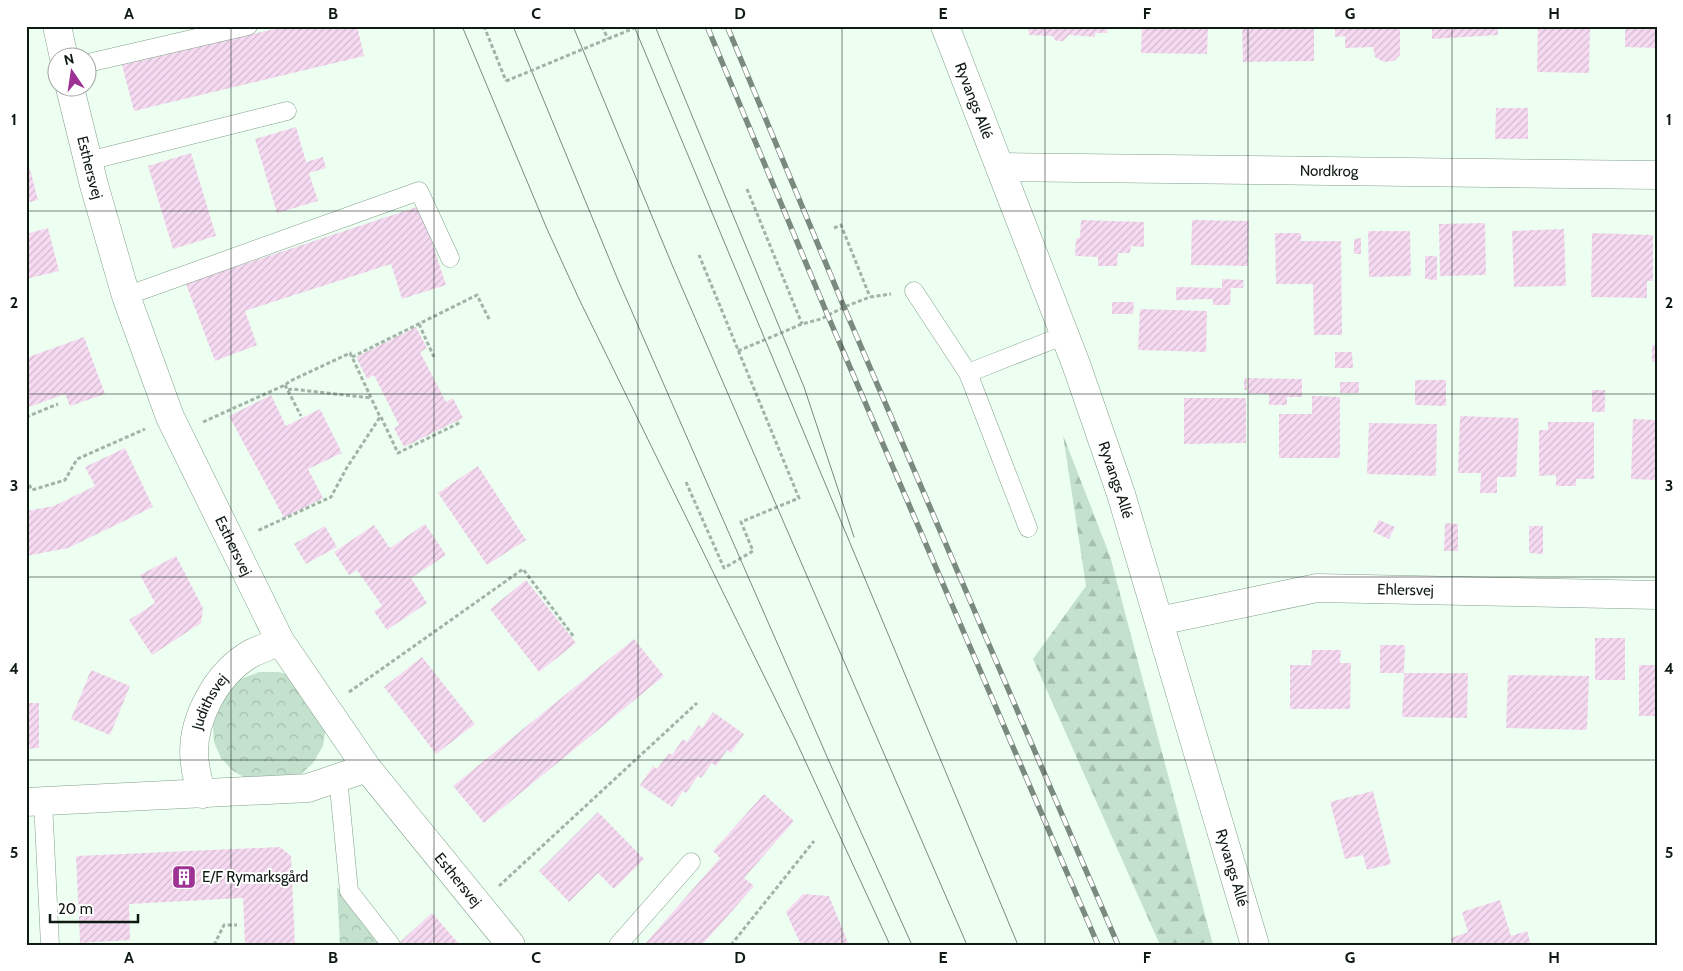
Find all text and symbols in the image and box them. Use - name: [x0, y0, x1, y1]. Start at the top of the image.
- text: A: [124, 4, 134, 23]
- text: B: [328, 4, 338, 23]
- text: C: [531, 4, 541, 23]
- text: D: [734, 4, 746, 23]
- text: E: [938, 4, 948, 23]
- text: F: [1143, 4, 1152, 23]
- text: G: [1345, 4, 1355, 23]
- text: H: [1548, 4, 1560, 23]
- north arrow: [48, 48, 98, 98]
- text: N: [62, 49, 76, 69]
- street label: Ryvangs Allé: [951, 60, 997, 142]
- text: 1: [11, 110, 17, 129]
- text: 1: [1666, 110, 1672, 129]
- street label: Esthersvej: [73, 134, 107, 201]
- street label: Nordkrog: [1300, 162, 1359, 180]
- text: 2: [10, 293, 18, 312]
- text: 2: [1665, 293, 1673, 312]
- street label: Ryvangs Allé: [1094, 439, 1137, 521]
- text: 3: [10, 476, 18, 495]
- text: 3: [1665, 476, 1673, 495]
- street label: Esthersvej: [211, 513, 256, 579]
- street label: Ehlersvej: [1377, 580, 1434, 599]
- text: 4: [9, 659, 19, 678]
- text: 4: [1664, 659, 1674, 678]
- street label: Judithsvej: [188, 670, 231, 733]
- street label: Ryvangs Allé: [1212, 827, 1252, 909]
- text: 5: [10, 843, 18, 862]
- text: 5: [1665, 843, 1673, 862]
- street label: Esthersvej: [431, 849, 485, 911]
- building icon: E/F Rymarksgård: [171, 864, 197, 890]
- place label: E/F Rymarksgård: [202, 868, 308, 886]
- scale bar: [50, 891, 138, 923]
- text: 20 m: [58, 900, 93, 918]
- text: A: [124, 948, 134, 967]
- text: B: [328, 948, 338, 967]
- text: C: [531, 948, 541, 967]
- text: D: [734, 948, 746, 967]
- text: E: [938, 948, 948, 967]
- text: F: [1143, 948, 1152, 967]
- text: G: [1345, 948, 1355, 967]
- text: H: [1548, 948, 1560, 967]

